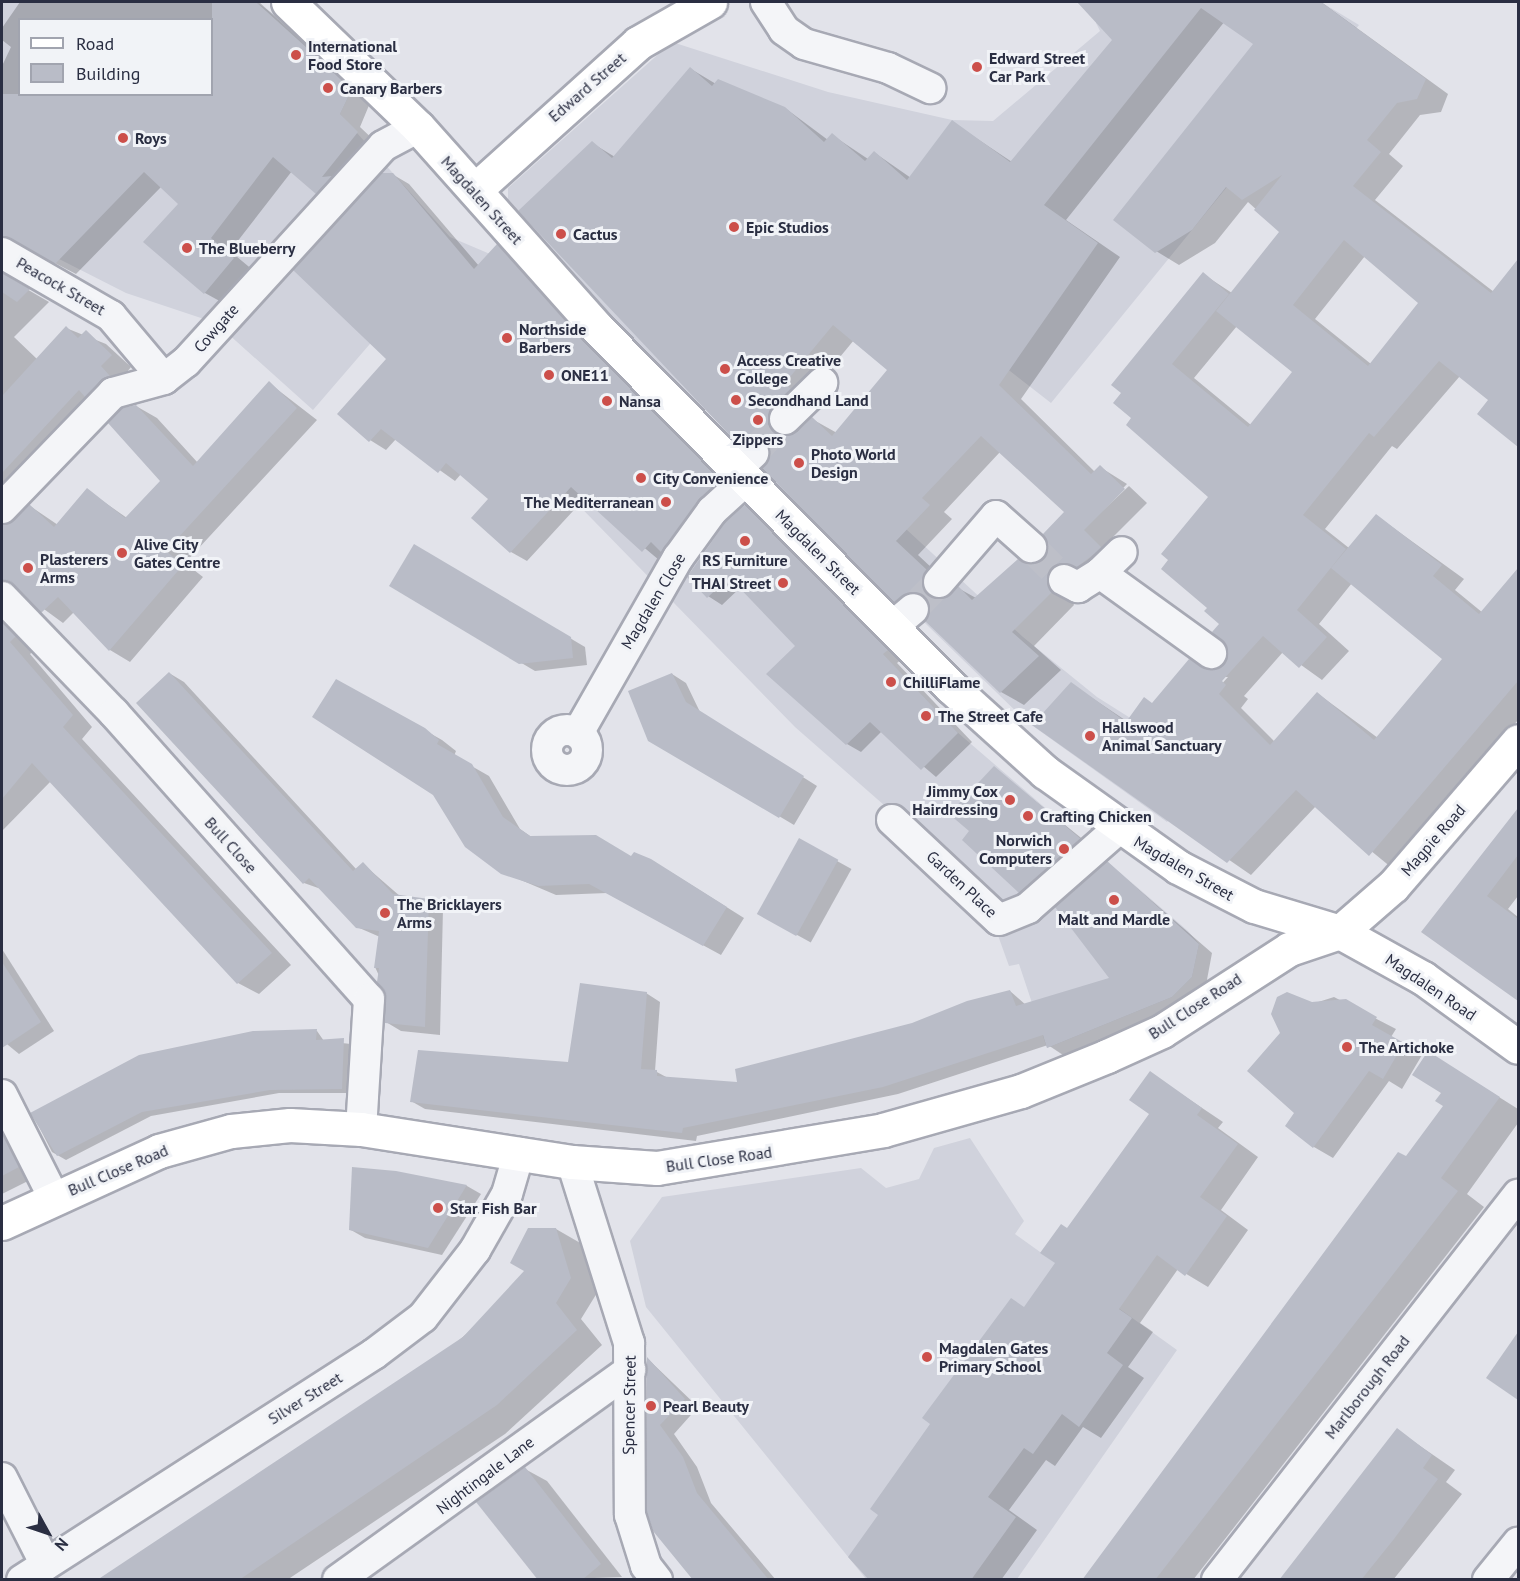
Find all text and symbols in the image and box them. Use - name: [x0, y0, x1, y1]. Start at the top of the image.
- legend: [18, 18, 213, 96]
- text: Road: [76, 32, 114, 55]
- place label: International Food Store: [308, 36, 397, 74]
- marker: International Food Store: [289, 48, 303, 62]
- street label: Edward Street: [544, 48, 630, 126]
- place label: Edward Street Car Park: [989, 48, 1085, 86]
- marker: Edward Street Car Park: [970, 60, 984, 74]
- text: Building: [76, 62, 140, 85]
- place label: Canary Barbers: [340, 78, 443, 98]
- marker: Canary Barbers: [321, 81, 335, 95]
- place label: Roys: [135, 128, 167, 148]
- marker: Roys: [116, 131, 130, 145]
- street label: Magdalen Street: [437, 152, 527, 248]
- place label: Epic Studios: [746, 217, 829, 237]
- marker: Epic Studios: [727, 220, 741, 234]
- place label: Cactus: [573, 224, 618, 244]
- marker: Cactus: [554, 227, 568, 241]
- place label: The Blueberry: [199, 238, 295, 258]
- marker: The Blueberry: [180, 241, 194, 255]
- street label: Peacock Street: [13, 253, 109, 319]
- street label: Cowgate: [190, 300, 242, 356]
- place label: Northside Barbers: [519, 319, 586, 357]
- marker: Northside Barbers: [500, 331, 514, 345]
- place label: Access Creative College: [737, 350, 841, 388]
- marker: Access Creative College: [718, 362, 732, 376]
- place label: ONE11: [561, 365, 609, 385]
- marker: ONE11: [542, 368, 556, 382]
- place label: Secondhand Land: [748, 390, 869, 410]
- place label: Nansa: [619, 391, 661, 411]
- marker: Secondhand Land: [729, 393, 743, 407]
- marker: Nansa: [600, 394, 614, 408]
- marker: Zippers: [751, 413, 765, 427]
- place label: Zippers: [733, 429, 783, 449]
- place label: Photo World Design: [811, 444, 896, 482]
- marker: Photo World Design: [792, 456, 806, 470]
- place label: City Convenience: [653, 468, 769, 488]
- marker: City Convenience: [634, 471, 648, 485]
- place label: The Mediterranean: [524, 492, 654, 512]
- marker: The Mediterranean: [659, 495, 673, 509]
- street label: Magdalen Street: [771, 505, 865, 599]
- place label: Alive City Gates Centre: [134, 534, 221, 572]
- marker: RS Furniture: [738, 534, 752, 548]
- marker: Alive City Gates Centre: [115, 546, 129, 560]
- place label: Plasterers Arms: [40, 549, 108, 587]
- street label: Magdalen Close: [617, 549, 689, 653]
- place label: RS Furniture: [702, 550, 788, 570]
- marker: Plasterers Arms: [21, 561, 35, 575]
- place label: THAI Street: [692, 573, 771, 593]
- marker: THAI Street: [776, 576, 790, 590]
- place label: ChilliFlame: [903, 672, 980, 692]
- marker: ChilliFlame: [884, 675, 898, 689]
- place label: The Street Cafe: [938, 706, 1043, 726]
- marker: The Street Cafe: [919, 709, 933, 723]
- place label: Hallswood Animal Sanctuary: [1102, 717, 1222, 755]
- marker: Hallswood Animal Sanctuary: [1083, 729, 1097, 743]
- place label: Jimmy Cox Hairdressing: [912, 781, 998, 819]
- marker: Jimmy Cox Hairdressing: [1003, 793, 1017, 807]
- street label: Magpie Road: [1397, 800, 1469, 880]
- place label: Crafting Chicken: [1040, 806, 1152, 826]
- marker: Crafting Chicken: [1021, 809, 1035, 823]
- street label: Bull Close: [201, 813, 261, 877]
- place label: Norwich Computers: [979, 830, 1052, 868]
- street label: Magdalen Street: [1131, 832, 1237, 904]
- marker: Norwich Computers: [1057, 842, 1071, 856]
- street label: Garden Place: [923, 846, 1001, 922]
- marker: Malt and Mardle: [1107, 893, 1121, 907]
- place label: The Bricklayers Arms: [397, 894, 502, 932]
- marker: The Bricklayers Arms: [378, 906, 392, 920]
- place label: Malt and Mardle: [1058, 909, 1170, 929]
- street label: Magdalen Road: [1382, 950, 1480, 1024]
- street label: Bull Close Road: [1145, 969, 1245, 1043]
- place label: The Artichoke: [1359, 1037, 1455, 1057]
- marker: The Artichoke: [1340, 1040, 1354, 1054]
- street label: Bull Close Road: [65, 1140, 171, 1200]
- street label: Bull Close Road: [665, 1142, 773, 1176]
- place label: Star Fish Bar: [450, 1198, 537, 1218]
- marker: Star Fish Bar: [431, 1201, 445, 1215]
- street label: Marlborough Road: [1321, 1331, 1413, 1443]
- place label: Magdalen Gates Primary School: [939, 1338, 1049, 1376]
- marker: Magdalen Gates Primary School: [920, 1350, 934, 1364]
- street label: Spencer Street: [619, 1355, 639, 1455]
- street label: Silver Street: [264, 1368, 346, 1428]
- place label: Pearl Beauty: [663, 1396, 749, 1416]
- marker: Pearl Beauty: [644, 1399, 658, 1413]
- street label: Nightingale Lane: [432, 1432, 538, 1518]
- north arrow: [18, 1503, 78, 1563]
- text: N: [51, 1534, 73, 1555]

